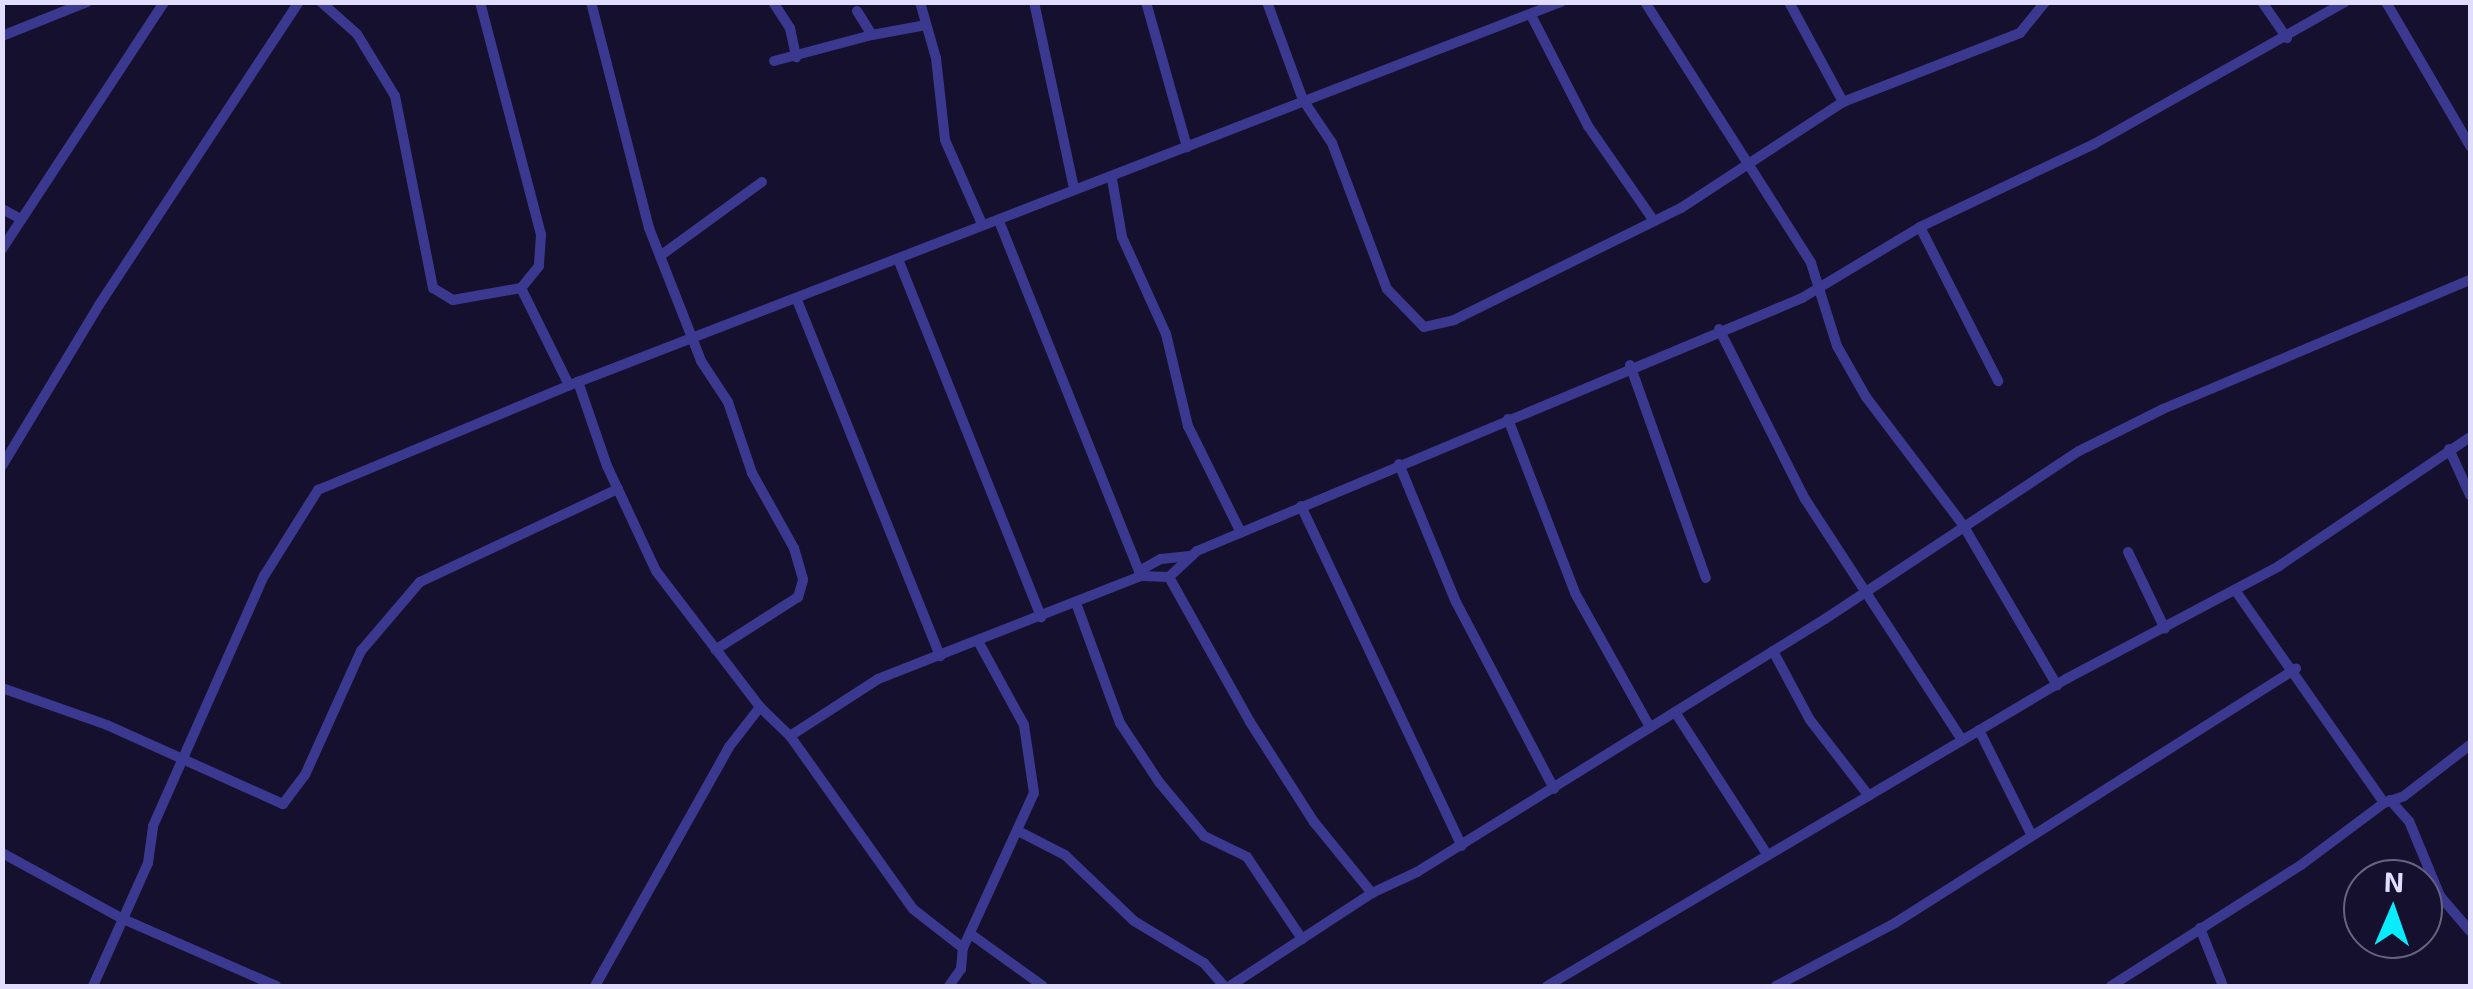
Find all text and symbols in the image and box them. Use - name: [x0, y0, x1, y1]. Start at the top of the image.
- north arrow: [2343, 859, 2443, 959]
- text: N: [2383, 864, 2405, 898]

